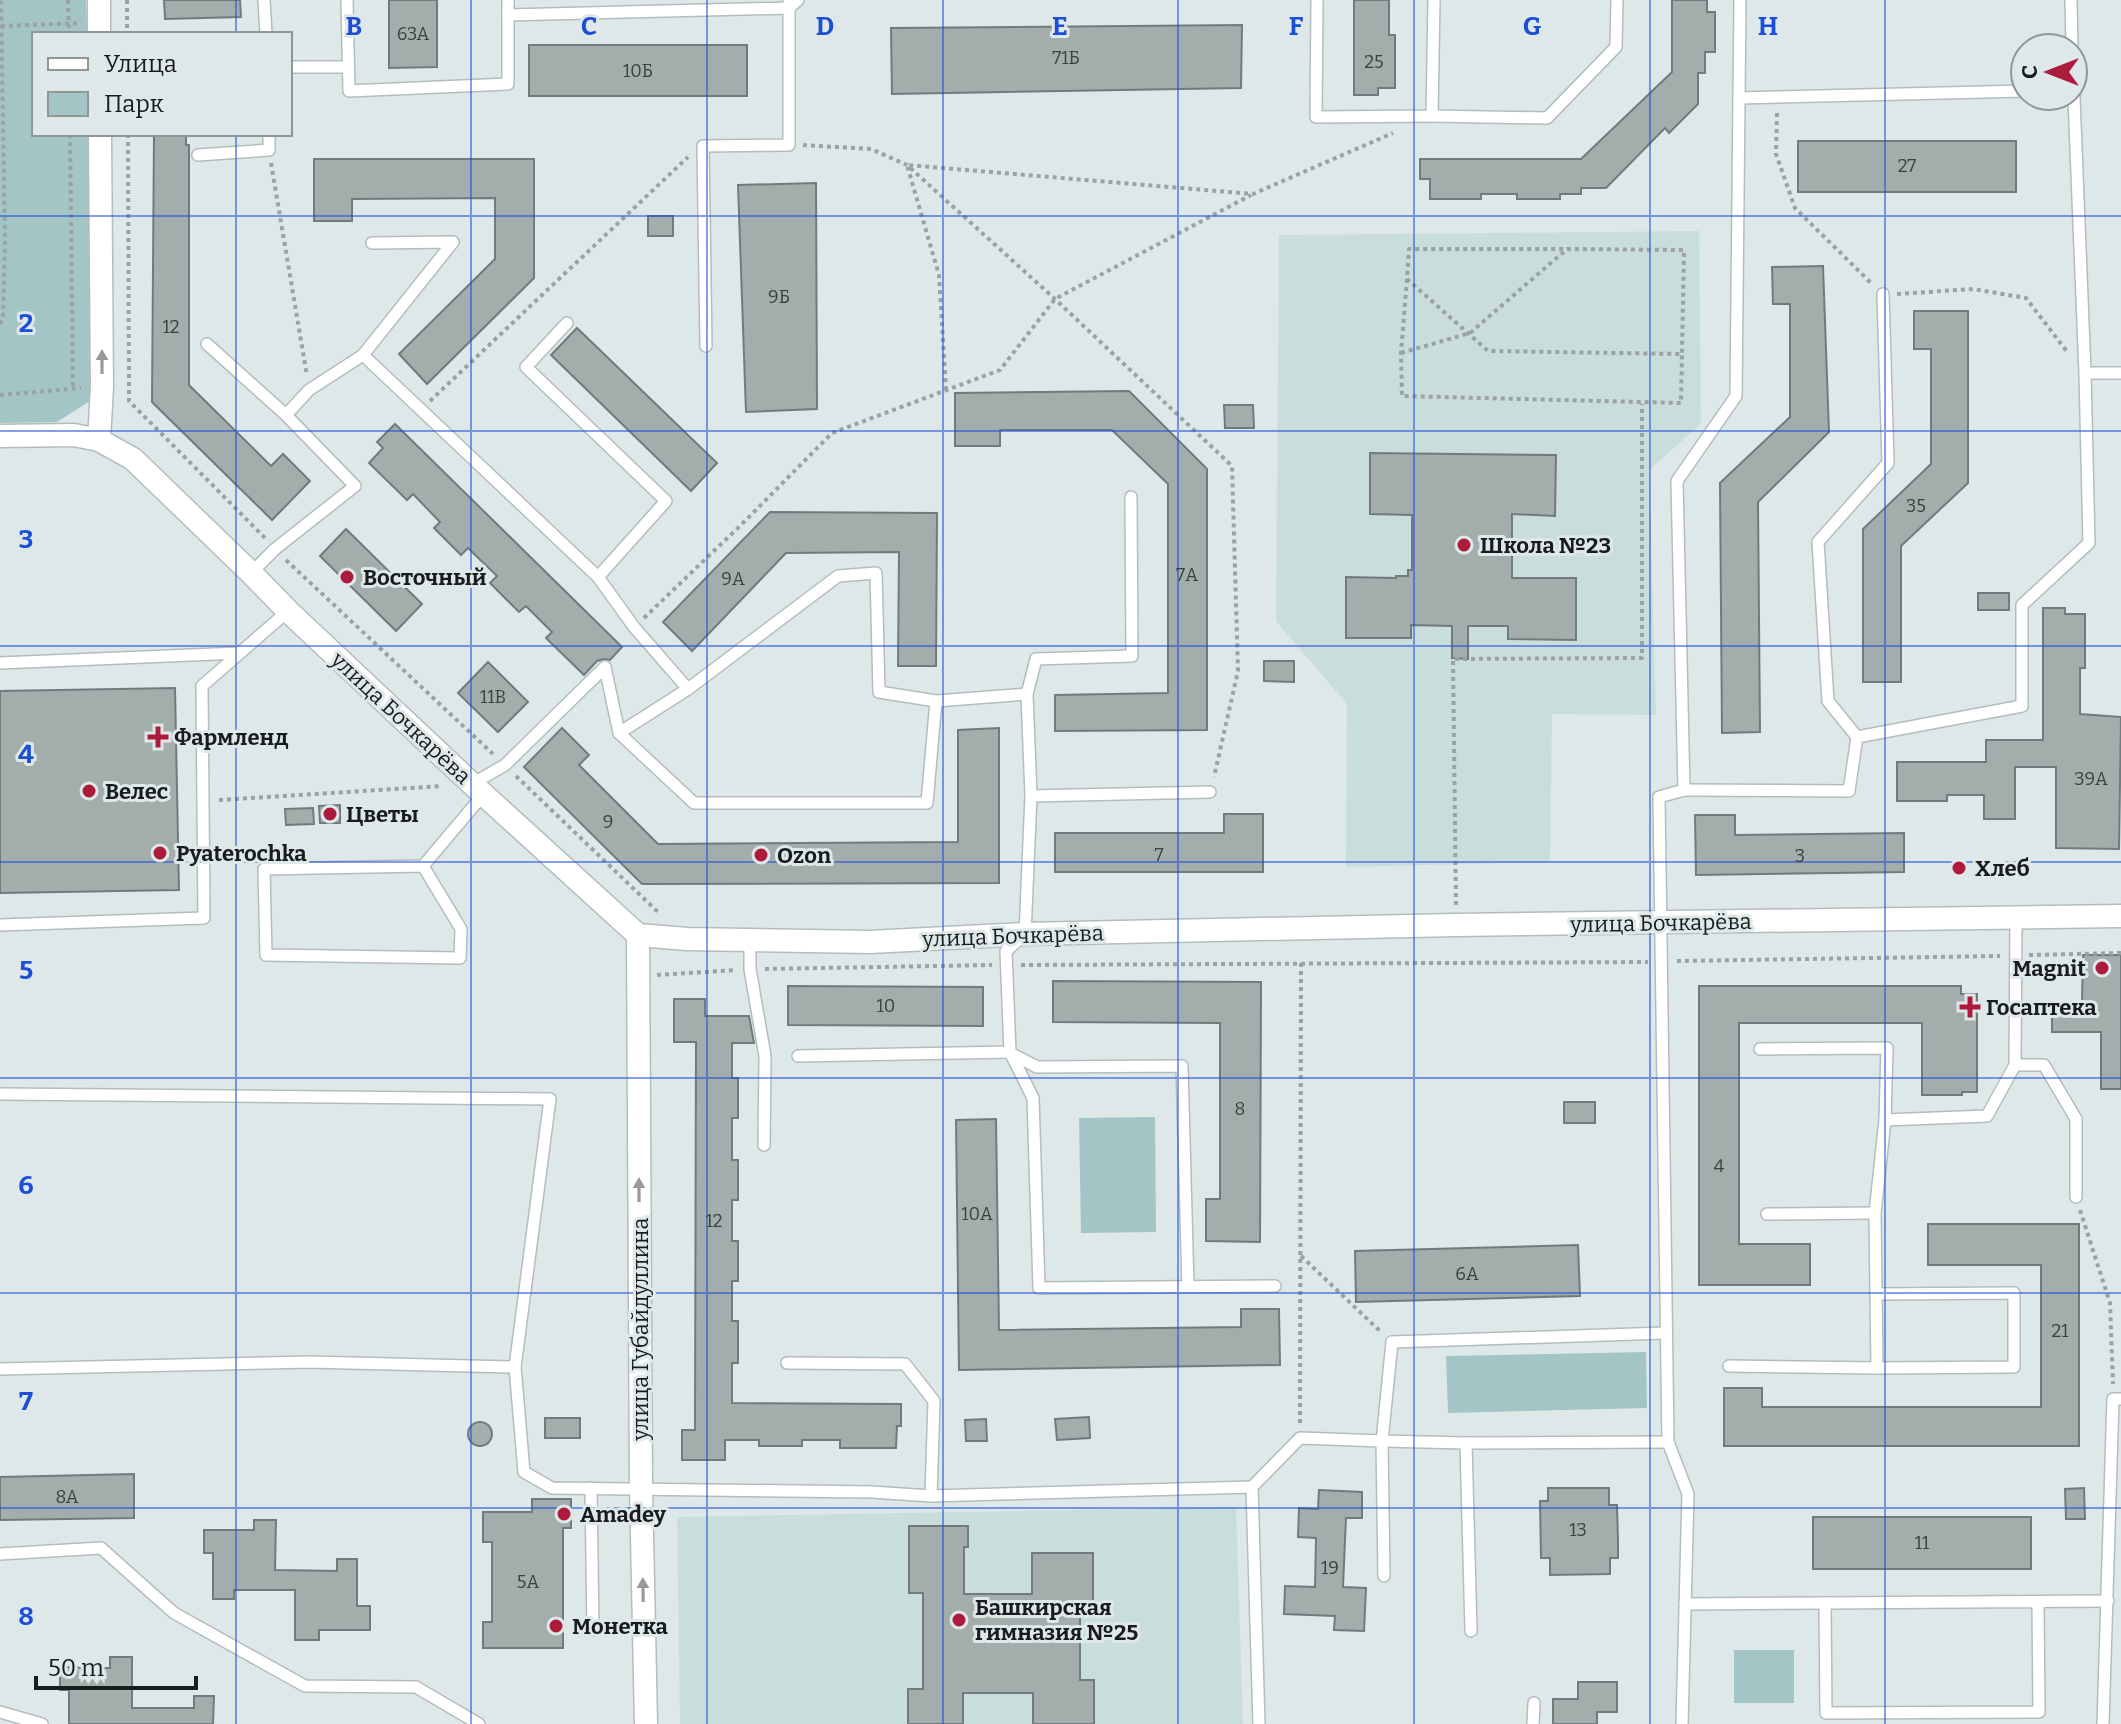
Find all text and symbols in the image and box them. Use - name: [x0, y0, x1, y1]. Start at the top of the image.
- text: B: [346, 11, 362, 42]
- text: C: [581, 11, 597, 42]
- text: D: [816, 11, 834, 42]
- text: E: [1052, 11, 1068, 42]
- text: F: [1289, 11, 1304, 42]
- text: G: [1523, 11, 1542, 42]
- text: H: [1758, 11, 1778, 42]
- house number: 63А: [397, 23, 430, 45]
- legend: [32, 32, 292, 136]
- north arrow: [2009, 32, 2089, 112]
- house number: 71Б: [1052, 47, 1080, 69]
- text: Улица: [104, 50, 177, 78]
- house number: 25: [1364, 51, 1384, 73]
- house number: 10Б: [623, 60, 653, 82]
- text: С: [2016, 65, 2043, 79]
- text: Парк: [104, 90, 164, 118]
- house number: 27: [1898, 155, 1916, 177]
- house number: 9Б: [768, 286, 790, 308]
- text: 2: [19, 308, 33, 339]
- house number: 12: [162, 316, 180, 338]
- one-way arrow: [95, 349, 108, 374]
- house number: 35: [1906, 495, 1926, 517]
- text: 3: [19, 524, 33, 555]
- place label: Школа №23: [1480, 532, 1611, 559]
- marker: Школа №23: [1455, 536, 1473, 554]
- place label: Восточный: [363, 564, 487, 591]
- house number: 7А: [1176, 564, 1198, 586]
- marker: Восточный: [338, 568, 356, 586]
- house number: 9А: [721, 568, 745, 590]
- street label: улица Бочкарёва: [325, 646, 477, 790]
- house number: 11В: [480, 686, 506, 708]
- place label: Фармленд: [174, 724, 288, 751]
- marker: Фармленд: [149, 728, 167, 746]
- text: 4: [18, 739, 34, 770]
- house number: 39А: [2074, 768, 2108, 790]
- place label: Велес: [105, 778, 168, 805]
- marker: Велес: [80, 782, 98, 800]
- place label: Цветы: [346, 801, 419, 828]
- marker: Цветы: [321, 805, 339, 823]
- house number: 9: [603, 811, 613, 833]
- place label: Pyaterochka: [176, 840, 307, 867]
- place label: Ozon: [777, 842, 831, 869]
- marker: Pyaterochka: [151, 844, 169, 862]
- house number: 7: [1154, 844, 1164, 866]
- house number: 3: [1795, 845, 1805, 867]
- marker: Ozon: [752, 846, 770, 864]
- place label: Хлеб: [1975, 855, 2030, 882]
- marker: Хлеб: [1950, 859, 1968, 877]
- street label: улица Бочкарёва: [1569, 908, 1752, 938]
- street label: улица Бочкарёва: [921, 919, 1104, 953]
- text: 5: [19, 955, 33, 986]
- place label: Magnit: [2012, 955, 2086, 982]
- marker: Magnit: [2093, 959, 2111, 977]
- place label: Госаптека: [1986, 994, 2097, 1021]
- house number: 10: [877, 995, 895, 1017]
- marker: Госаптека: [1961, 998, 1979, 1016]
- house number: 8: [1235, 1098, 1245, 1120]
- house number: 4: [1714, 1155, 1725, 1177]
- text: 6: [18, 1170, 34, 1201]
- one-way arrow: [633, 1177, 646, 1202]
- house number: 10А: [961, 1203, 993, 1225]
- house number: 12: [705, 1210, 723, 1232]
- street label: улица Губайдуллина: [627, 1217, 654, 1442]
- house number: 6А: [1455, 1263, 1479, 1285]
- house number: 21: [2051, 1320, 2069, 1342]
- text: 7: [19, 1386, 33, 1417]
- house number: 8А: [56, 1486, 79, 1508]
- place label: Amadey: [580, 1501, 667, 1528]
- marker: Amadey: [555, 1505, 573, 1523]
- house number: 13: [1569, 1519, 1587, 1541]
- house number: 11: [1915, 1532, 1930, 1554]
- house number: 19: [1321, 1557, 1339, 1579]
- house number: 5А: [517, 1571, 539, 1593]
- one-way arrow: [637, 1577, 649, 1602]
- place label: Башкирская гимназия №25: [975, 1594, 1138, 1646]
- text: 8: [18, 1601, 34, 1632]
- marker: Башкирская гимназия №25: [950, 1611, 968, 1629]
- place label: Монетка: [572, 1613, 668, 1640]
- marker: Монетка: [547, 1617, 565, 1635]
- scale bar: [36, 1640, 196, 1690]
- text: 50 m: [48, 1654, 104, 1682]

